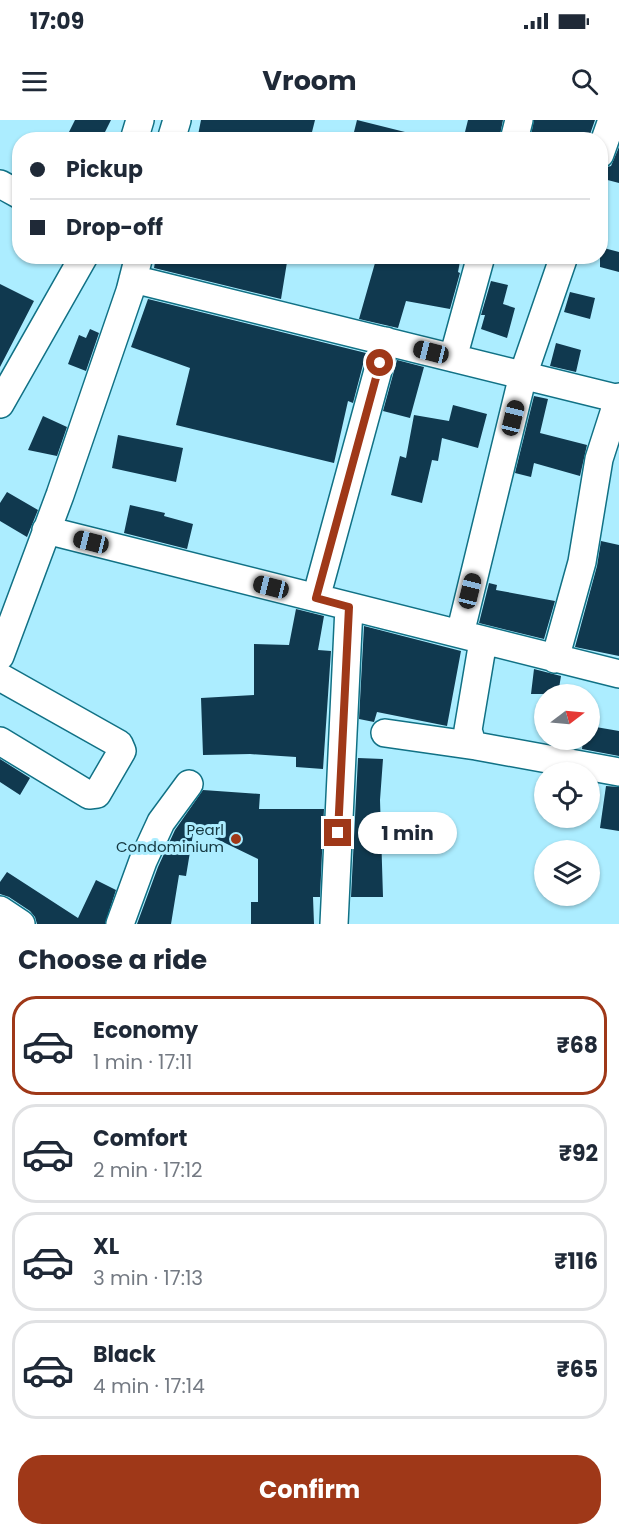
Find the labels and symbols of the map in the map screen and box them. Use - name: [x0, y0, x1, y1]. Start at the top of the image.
- car: [411, 339, 451, 365]
- route start: [366, 349, 393, 376]
- car: [500, 398, 526, 438]
- car: [71, 529, 111, 555]
- car: [457, 571, 483, 611]
- car: [251, 574, 291, 600]
- north arrow: [534, 684, 600, 750]
- callout: 1 min: [359, 812, 458, 854]
- place label: Pearl Condominium: [116, 819, 224, 857]
- route end: [324, 819, 351, 846]
- marker: Pearl Condominium: [229, 832, 243, 846]

